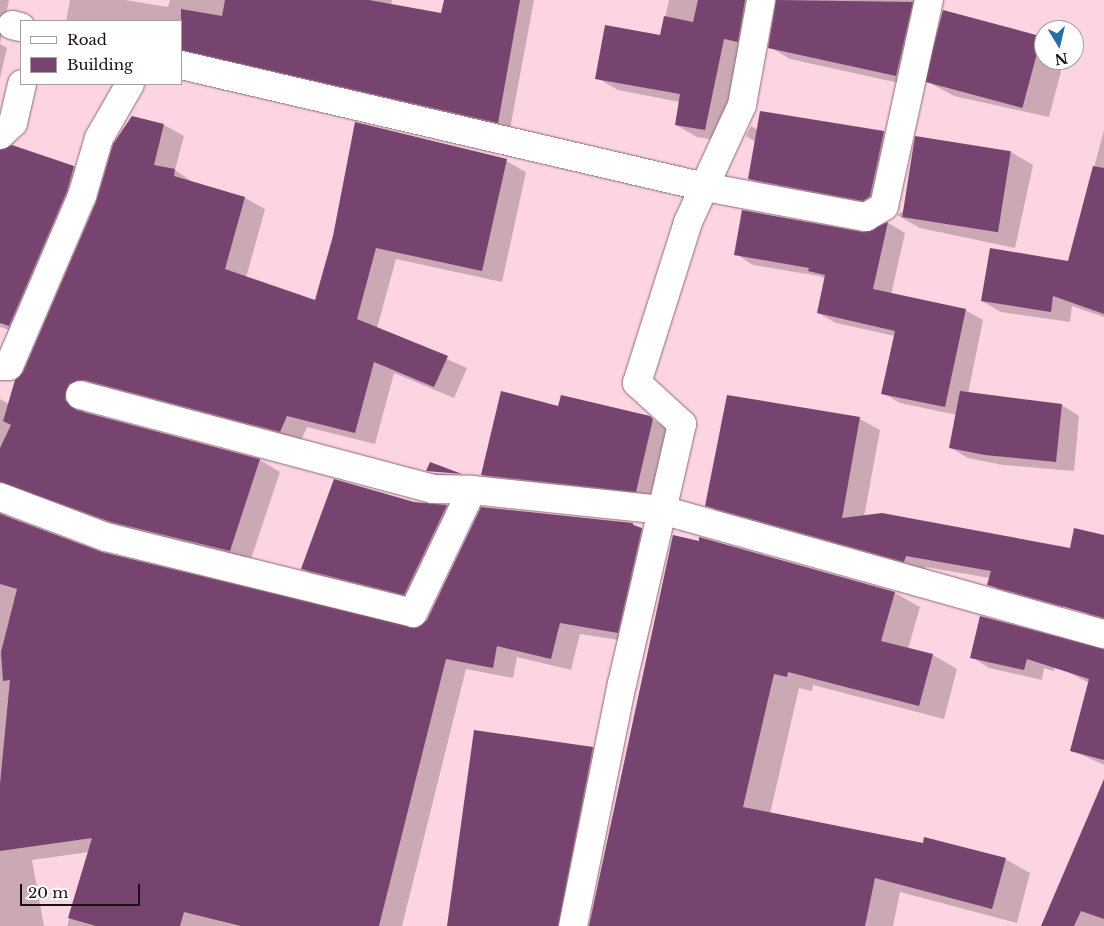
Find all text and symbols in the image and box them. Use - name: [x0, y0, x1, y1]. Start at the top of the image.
- legend: [20, 20, 182, 85]
- north arrow: [1034, 20, 1084, 70]
- text: Road: [67, 30, 107, 49]
- text: N: [1053, 49, 1069, 69]
- text: Building: [67, 55, 133, 74]
- scale bar: [22, 874, 142, 906]
- text: 20 m: [28, 883, 68, 902]

